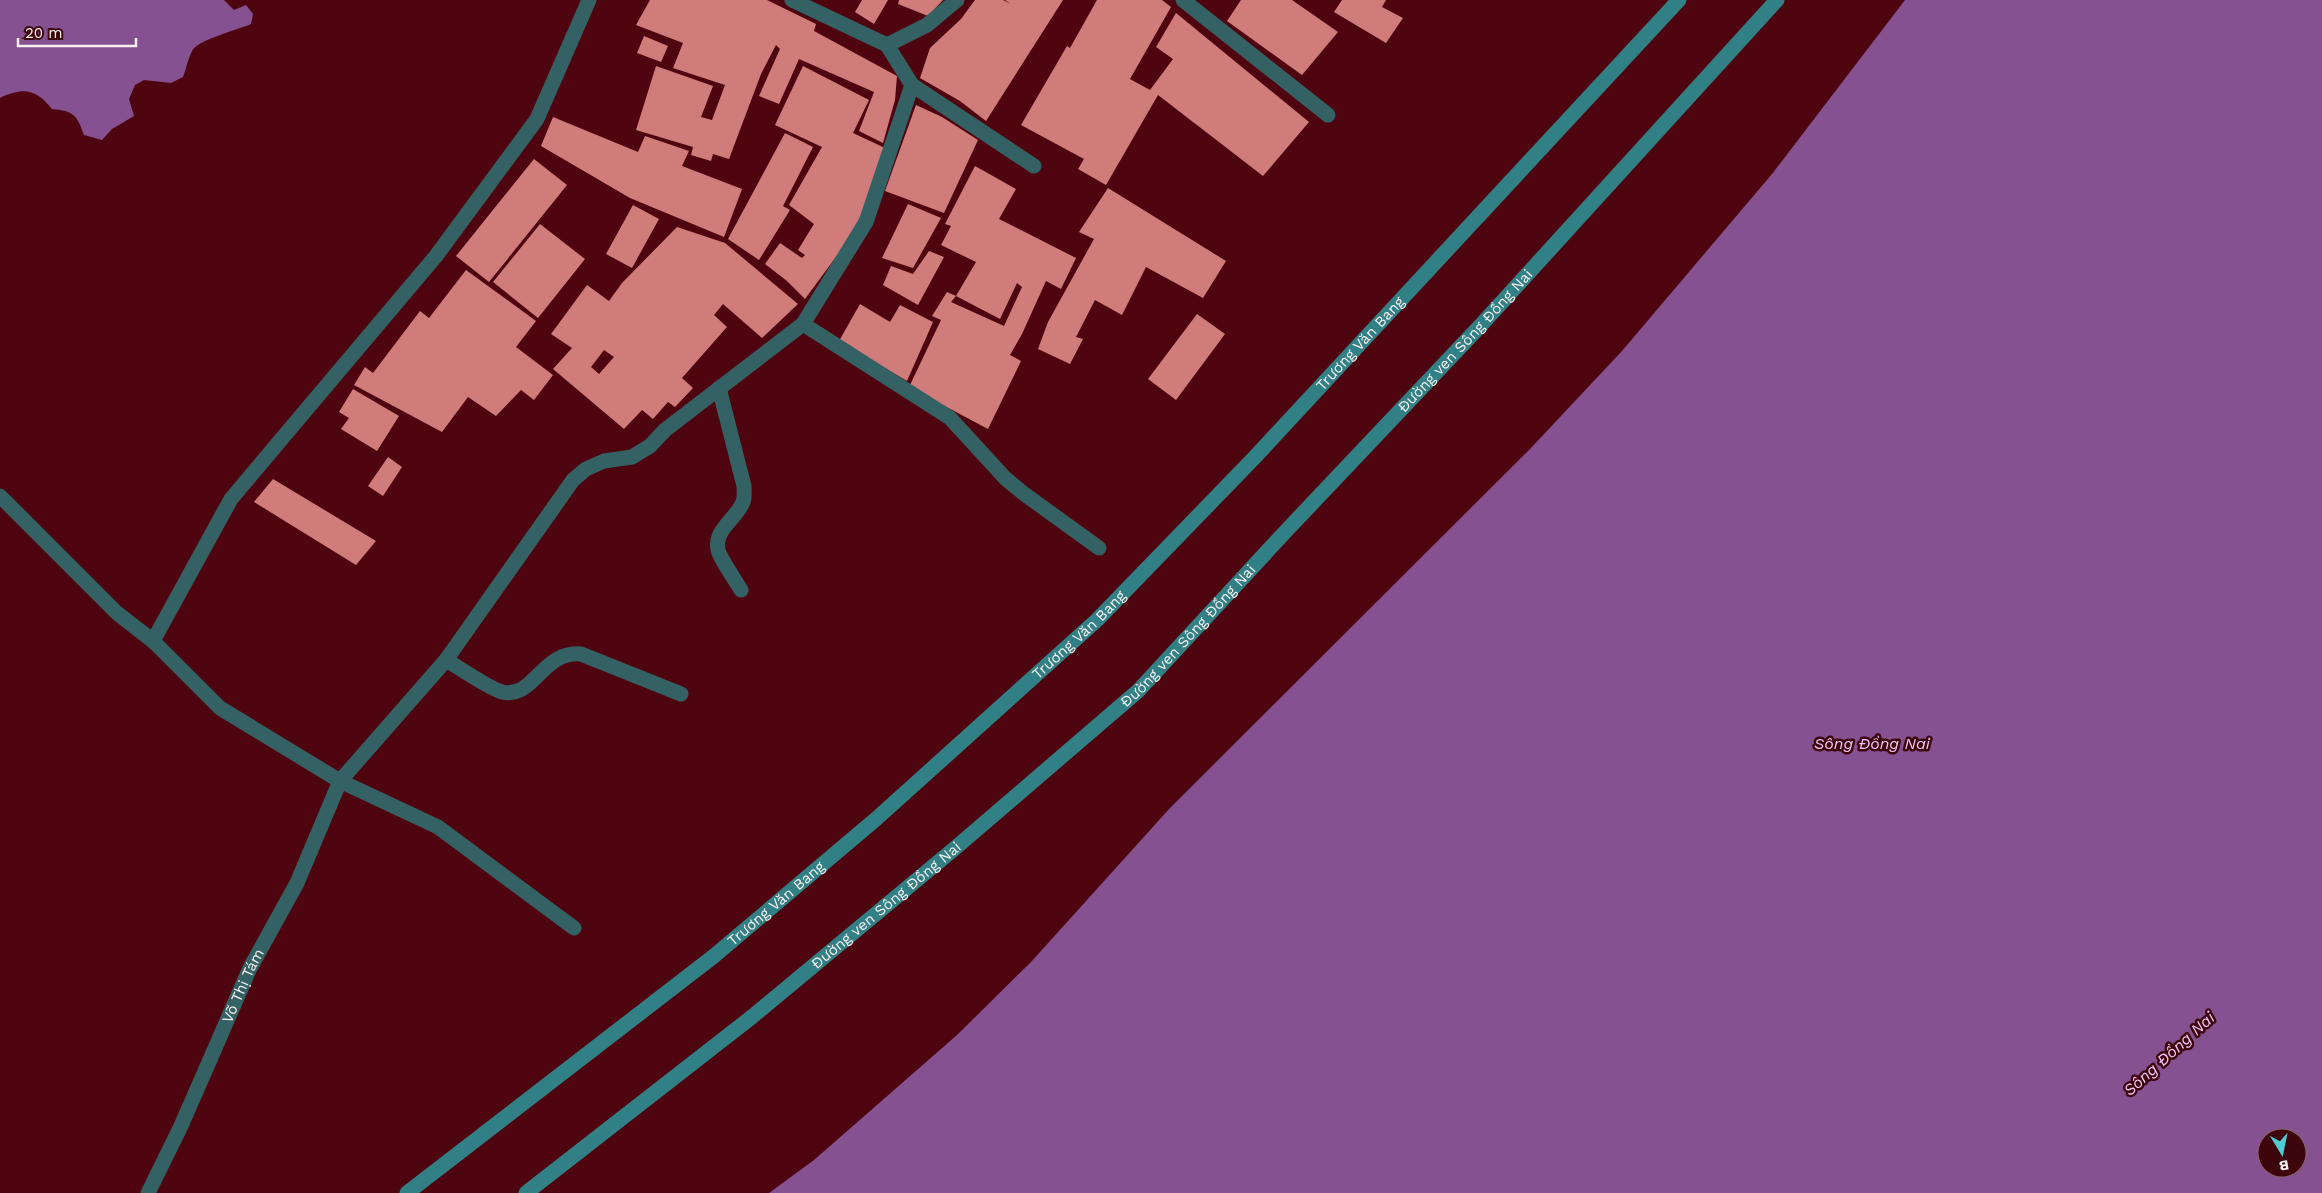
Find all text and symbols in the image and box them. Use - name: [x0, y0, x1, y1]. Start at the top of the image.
- scale bar: [18, 15, 135, 47]
- text: 20 m: [25, 24, 63, 42]
- street label: Đường ven Sông Đồng Nai: [1394, 266, 1536, 416]
- street label: Trương Văn Bang: [1312, 293, 1408, 394]
- street label: Đường ven Sông Đồng Nai: [1117, 561, 1259, 711]
- street label: Trương Văn Bang: [1028, 587, 1130, 683]
- water label: Sông Đồng Nai: [1814, 734, 1931, 753]
- street label: Đường ven Sông Đồng Nai: [808, 838, 965, 973]
- street label: Trương Văn Bang: [724, 857, 828, 950]
- street label: Võ Thị Tám: [218, 945, 268, 1026]
- water label: Sông Đồng Nai: [2120, 1008, 2219, 1100]
- north arrow: [2257, 1128, 2307, 1178]
- text: B: [2278, 1157, 2290, 1175]

